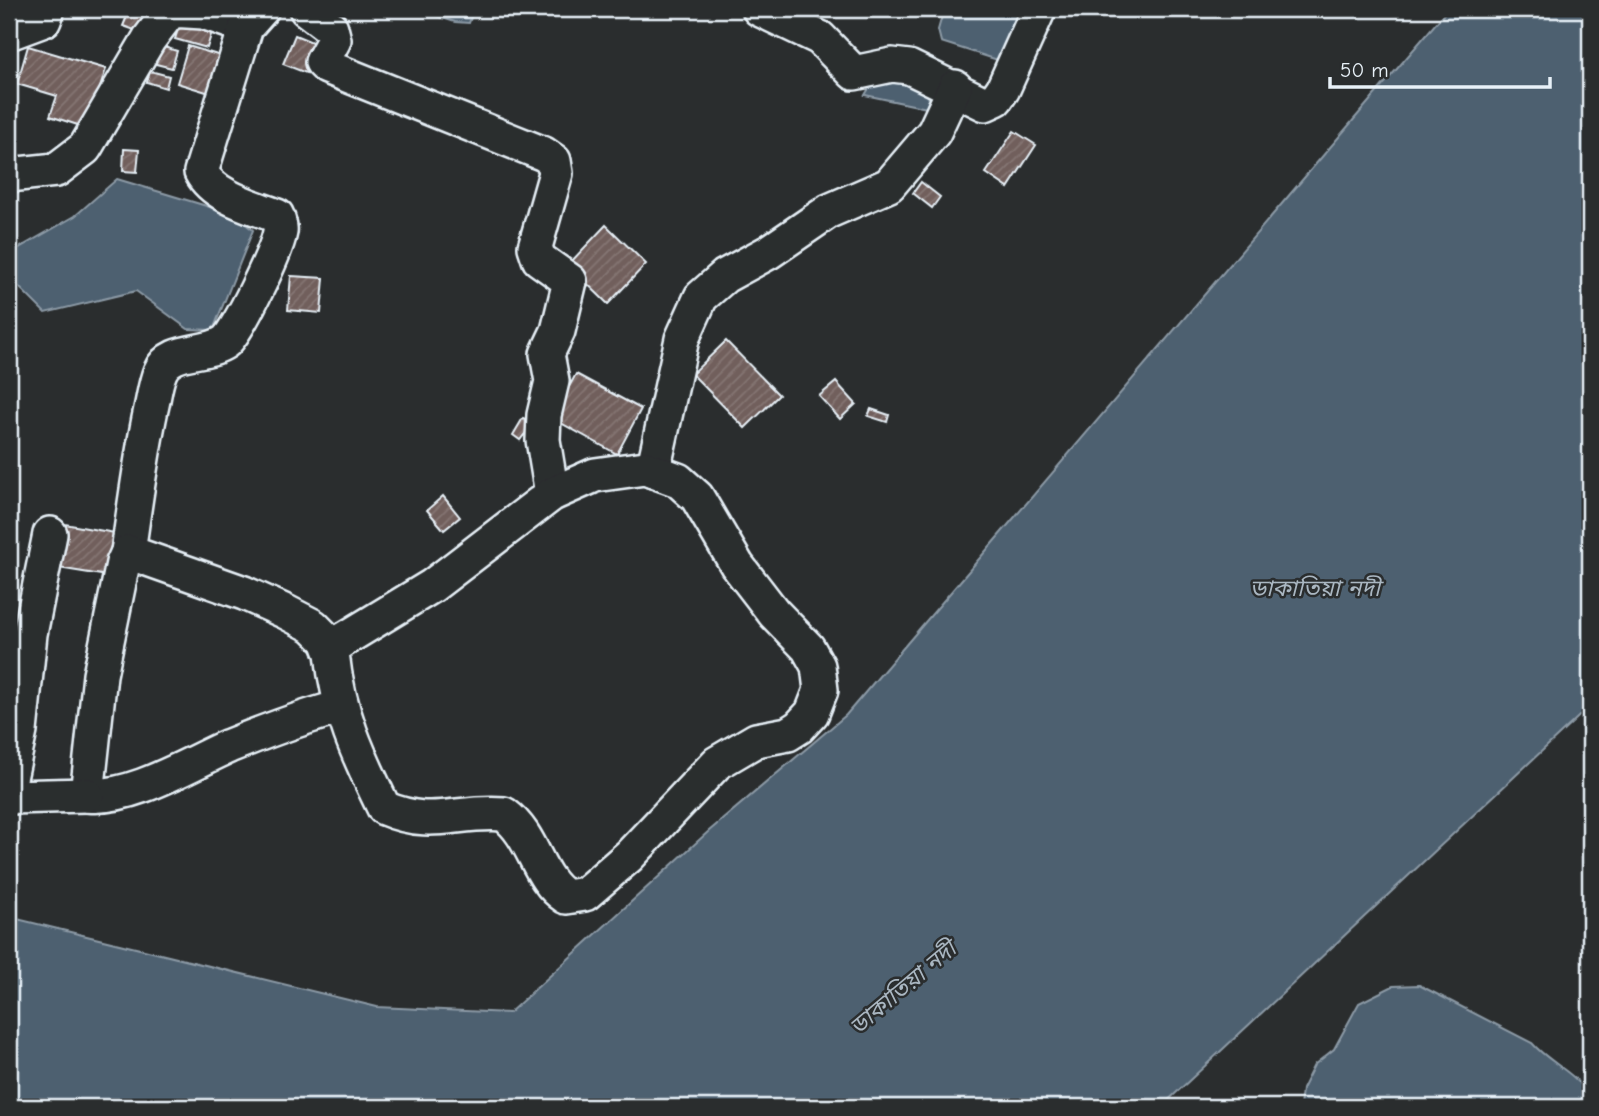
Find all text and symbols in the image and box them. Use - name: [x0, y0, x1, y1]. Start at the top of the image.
- scale bar: [1330, 46, 1550, 90]
- text: 50 m: [1340, 58, 1389, 82]
- water label: ডাকাতিয়া নদী: [1250, 575, 1384, 602]
- water label: ডাকাতিয়া নদী: [844, 933, 965, 1040]

